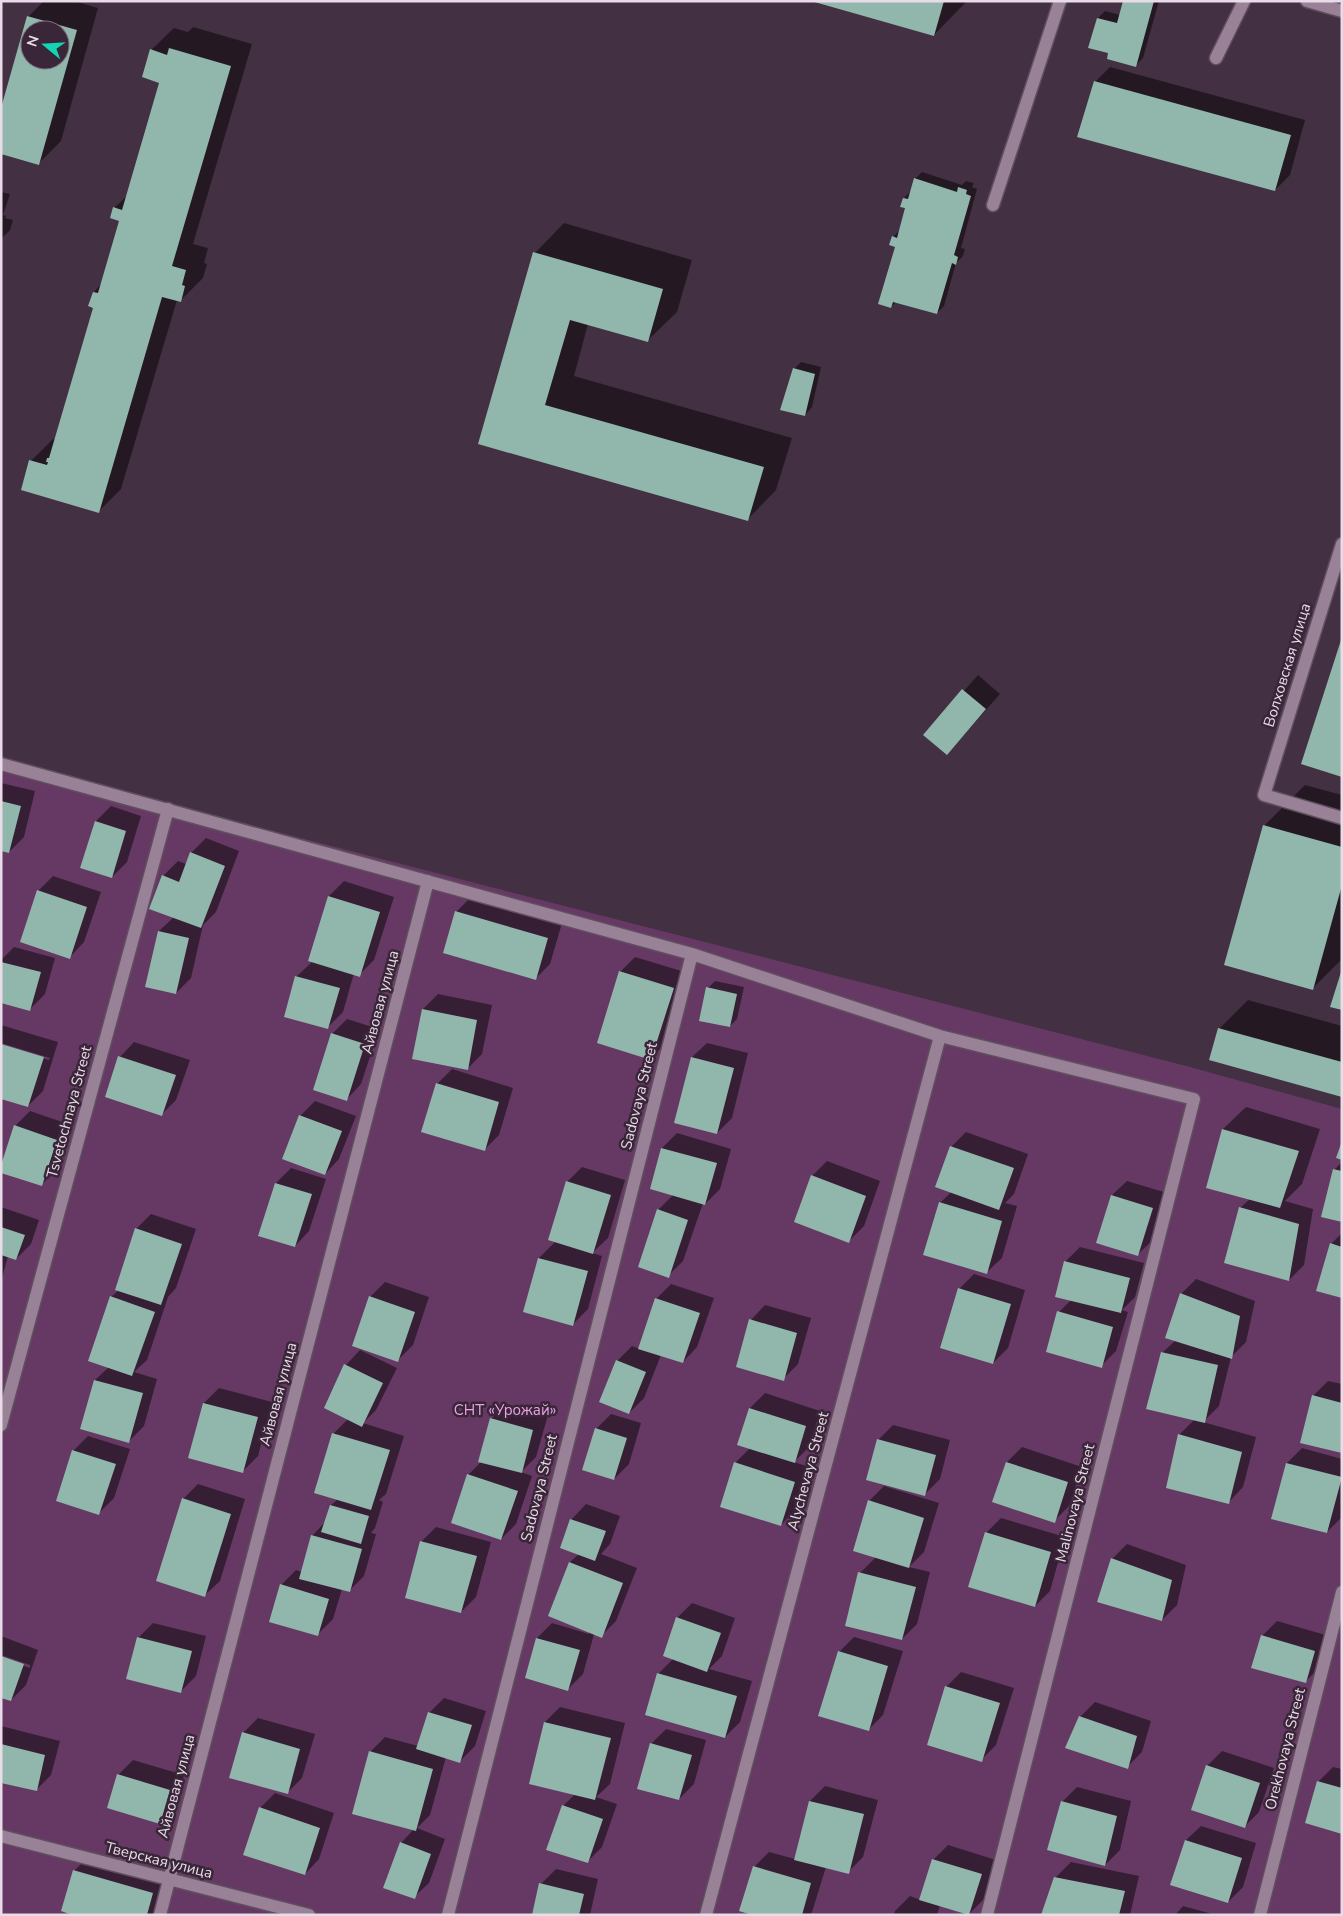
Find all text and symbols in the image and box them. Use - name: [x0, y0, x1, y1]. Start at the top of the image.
- north arrow: [20, 20, 70, 70]
- text: N: [22, 33, 44, 49]
- street label: Волховская улица: [1259, 601, 1315, 729]
- street label: Айвовая улица: [357, 948, 403, 1056]
- street label: Sadovaya Street: [616, 1040, 662, 1152]
- street label: Tsvetochnaya Street: [42, 1043, 96, 1180]
- street label: Айвовая улица: [255, 1340, 301, 1448]
- park label: СНТ «Урожай»: [454, 1400, 556, 1420]
- street label: Alychevaya Street: [783, 1409, 834, 1532]
- street label: Sadovaya Street: [516, 1432, 562, 1544]
- street label: Malinovaya Street: [1051, 1441, 1100, 1564]
- street label: Orekhovaya Street: [1260, 1685, 1310, 1812]
- street label: Айвовая улица: [153, 1732, 199, 1840]
- street label: Тверская улица: [103, 1837, 215, 1883]

